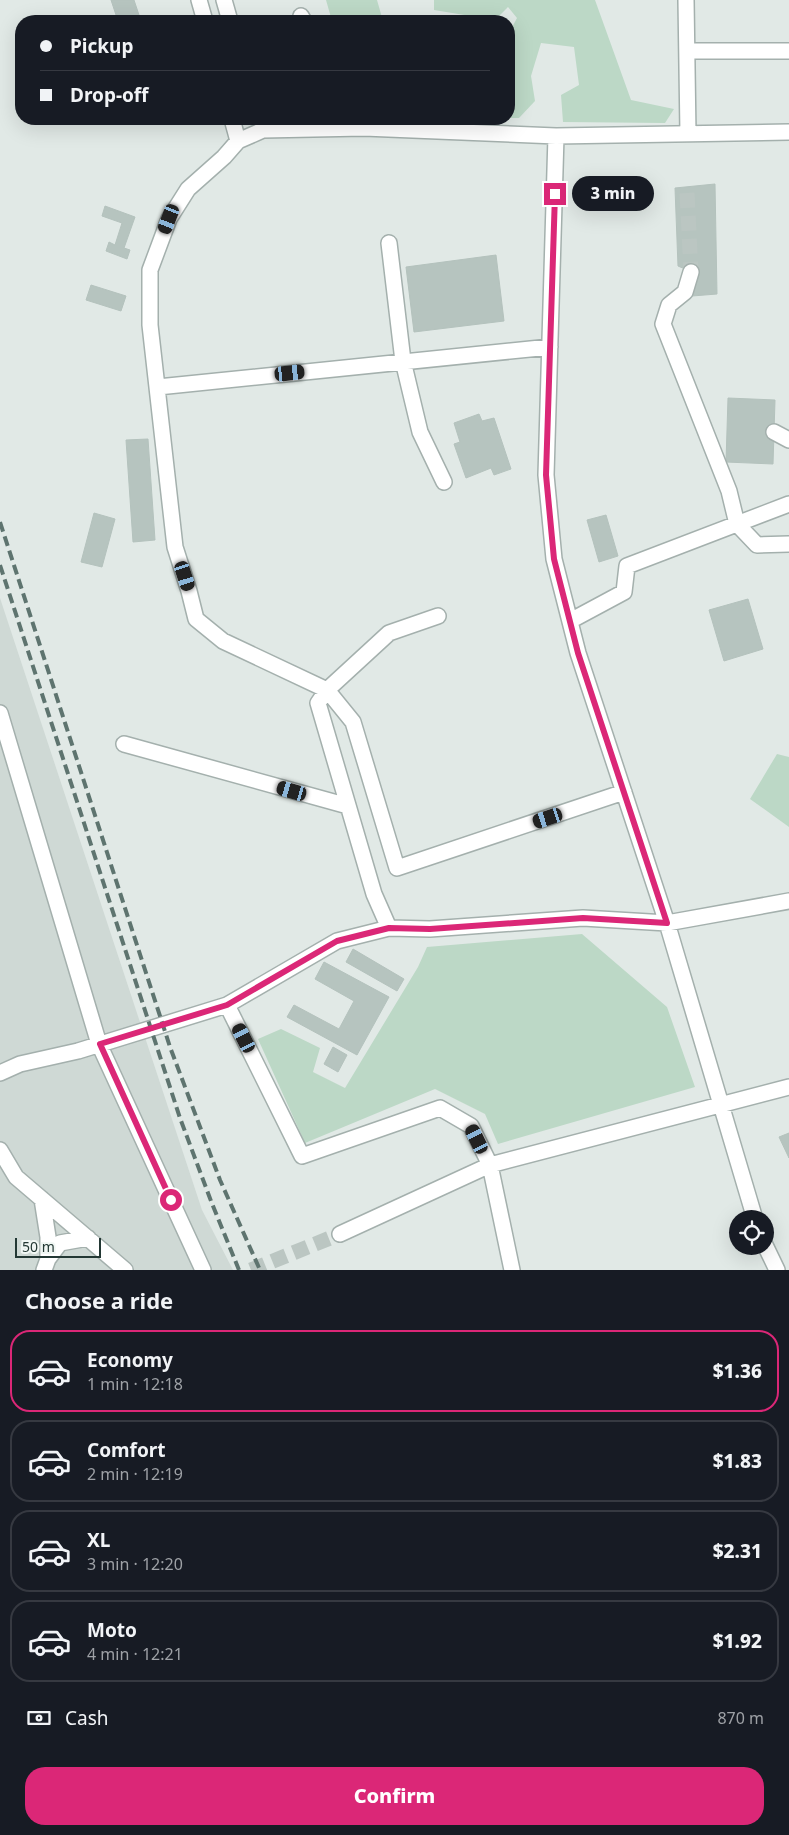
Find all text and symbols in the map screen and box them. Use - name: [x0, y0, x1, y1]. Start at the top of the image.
- text: Pickup: [70, 33, 133, 59]
- text: Drop-off: [70, 82, 149, 108]
- callout: 3 min: [572, 176, 655, 212]
- text: 3 min: [591, 182, 635, 204]
- route end: [544, 183, 566, 205]
- car: [156, 202, 181, 236]
- car: [274, 364, 305, 382]
- car: [173, 559, 196, 593]
- car: [275, 780, 308, 802]
- car: [531, 806, 564, 830]
- car: [230, 1021, 257, 1055]
- car: [463, 1122, 490, 1156]
- route start: [160, 1189, 182, 1211]
- map controls: [729, 1210, 774, 1255]
- button: locate: [729, 1210, 774, 1255]
- scale bar: [15, 1235, 101, 1258]
- text: 50 m: [22, 1237, 55, 1256]
- text: Choose a ride: [25, 1285, 173, 1315]
- text: Economy: [87, 1347, 173, 1373]
- icon: car: [27, 1349, 72, 1394]
- text: $1.36: [713, 1358, 762, 1384]
- text: 1 min · 12:18: [87, 1373, 183, 1395]
- text: Comfort: [87, 1437, 166, 1463]
- icon: car: [27, 1439, 72, 1484]
- text: $1.83: [713, 1448, 762, 1474]
- text: 2 min · 12:19: [87, 1463, 183, 1485]
- text: XL: [87, 1527, 110, 1553]
- icon: car: [27, 1529, 72, 1574]
- text: $2.31: [713, 1538, 762, 1564]
- text: 3 min · 12:20: [87, 1553, 183, 1575]
- text: Moto: [87, 1617, 137, 1643]
- icon: car: [27, 1619, 72, 1664]
- text: $1.92: [713, 1628, 762, 1654]
- text: 4 min · 12:21: [87, 1643, 183, 1665]
- icon: cash: [25, 1704, 53, 1732]
- text: Cash: [65, 1705, 109, 1731]
- text: 870 m: [717, 1707, 764, 1729]
- button: Confirm: [25, 1767, 764, 1825]

